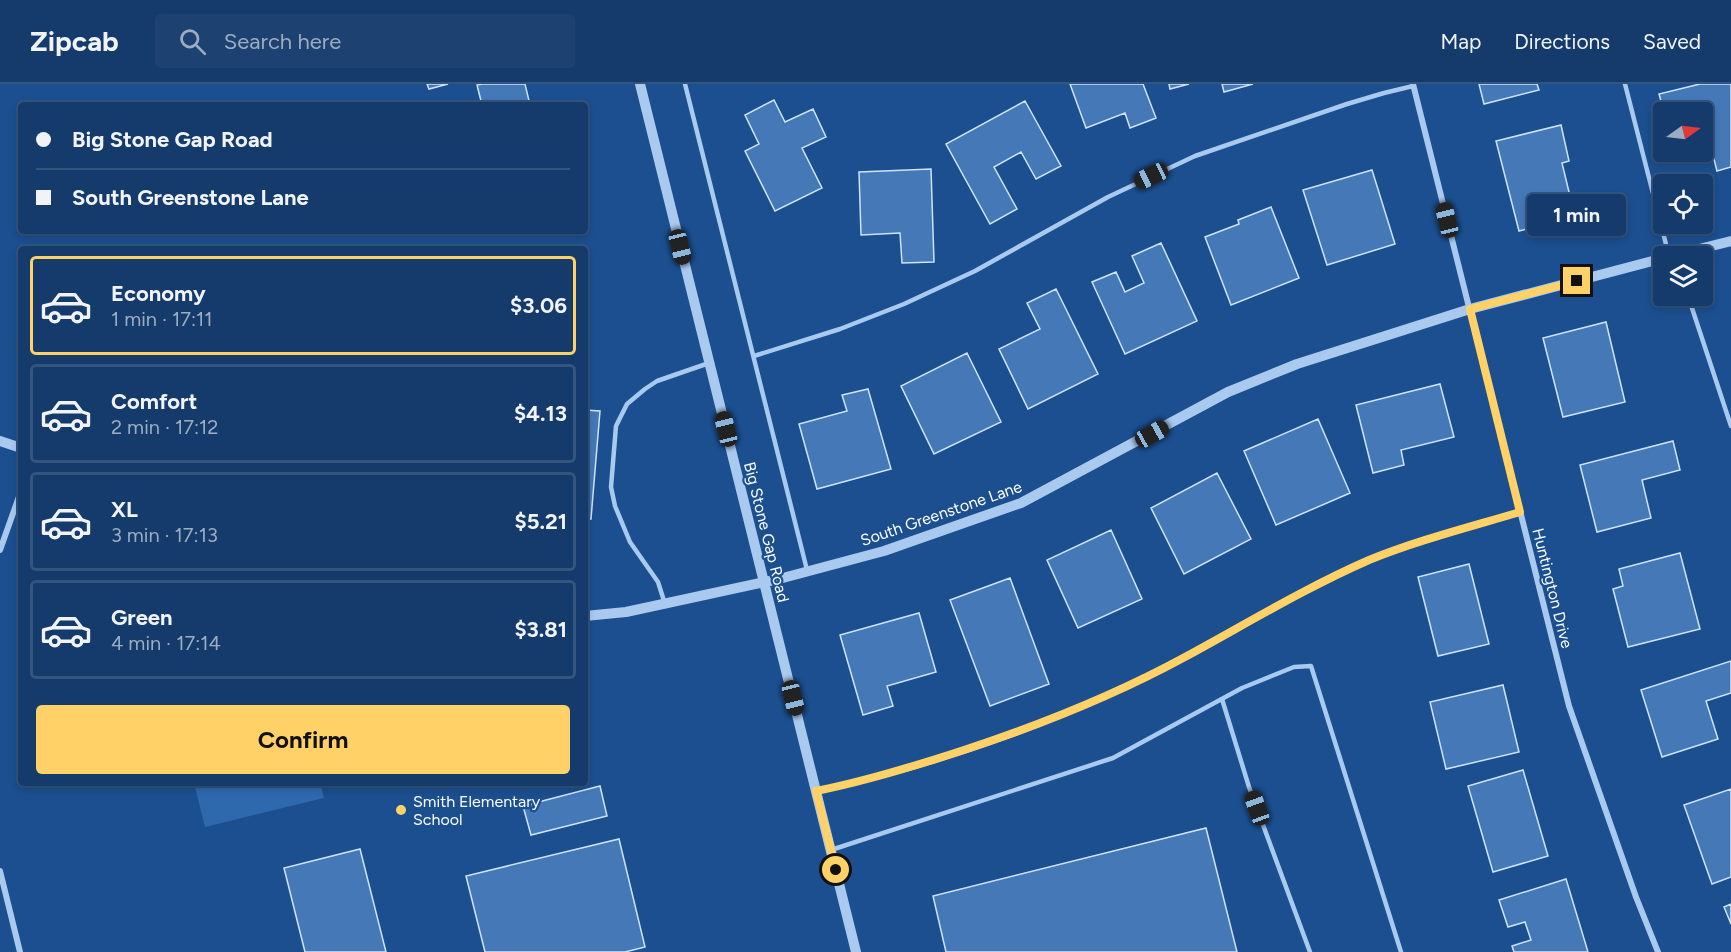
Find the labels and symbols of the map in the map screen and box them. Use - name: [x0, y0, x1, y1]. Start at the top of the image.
- north arrow: [1653, 102, 1713, 162]
- car: [1131, 160, 1171, 192]
- callout: 1 min: [1528, 194, 1626, 236]
- car: [1434, 200, 1460, 240]
- car: [667, 227, 693, 267]
- route end: [1563, 267, 1590, 294]
- car: [713, 409, 739, 449]
- car: [1132, 417, 1172, 451]
- street label: Big Stone Gap Road: [740, 460, 793, 604]
- street label: South Greenstone Lane: [858, 477, 1025, 550]
- street label: Huntington Drive: [1528, 526, 1577, 650]
- car: [780, 678, 806, 718]
- car: [1242, 788, 1272, 828]
- place label: Smith Elementary School: [413, 792, 541, 829]
- marker: Smith Elementary School: [394, 803, 408, 817]
- route start: [822, 856, 849, 883]

